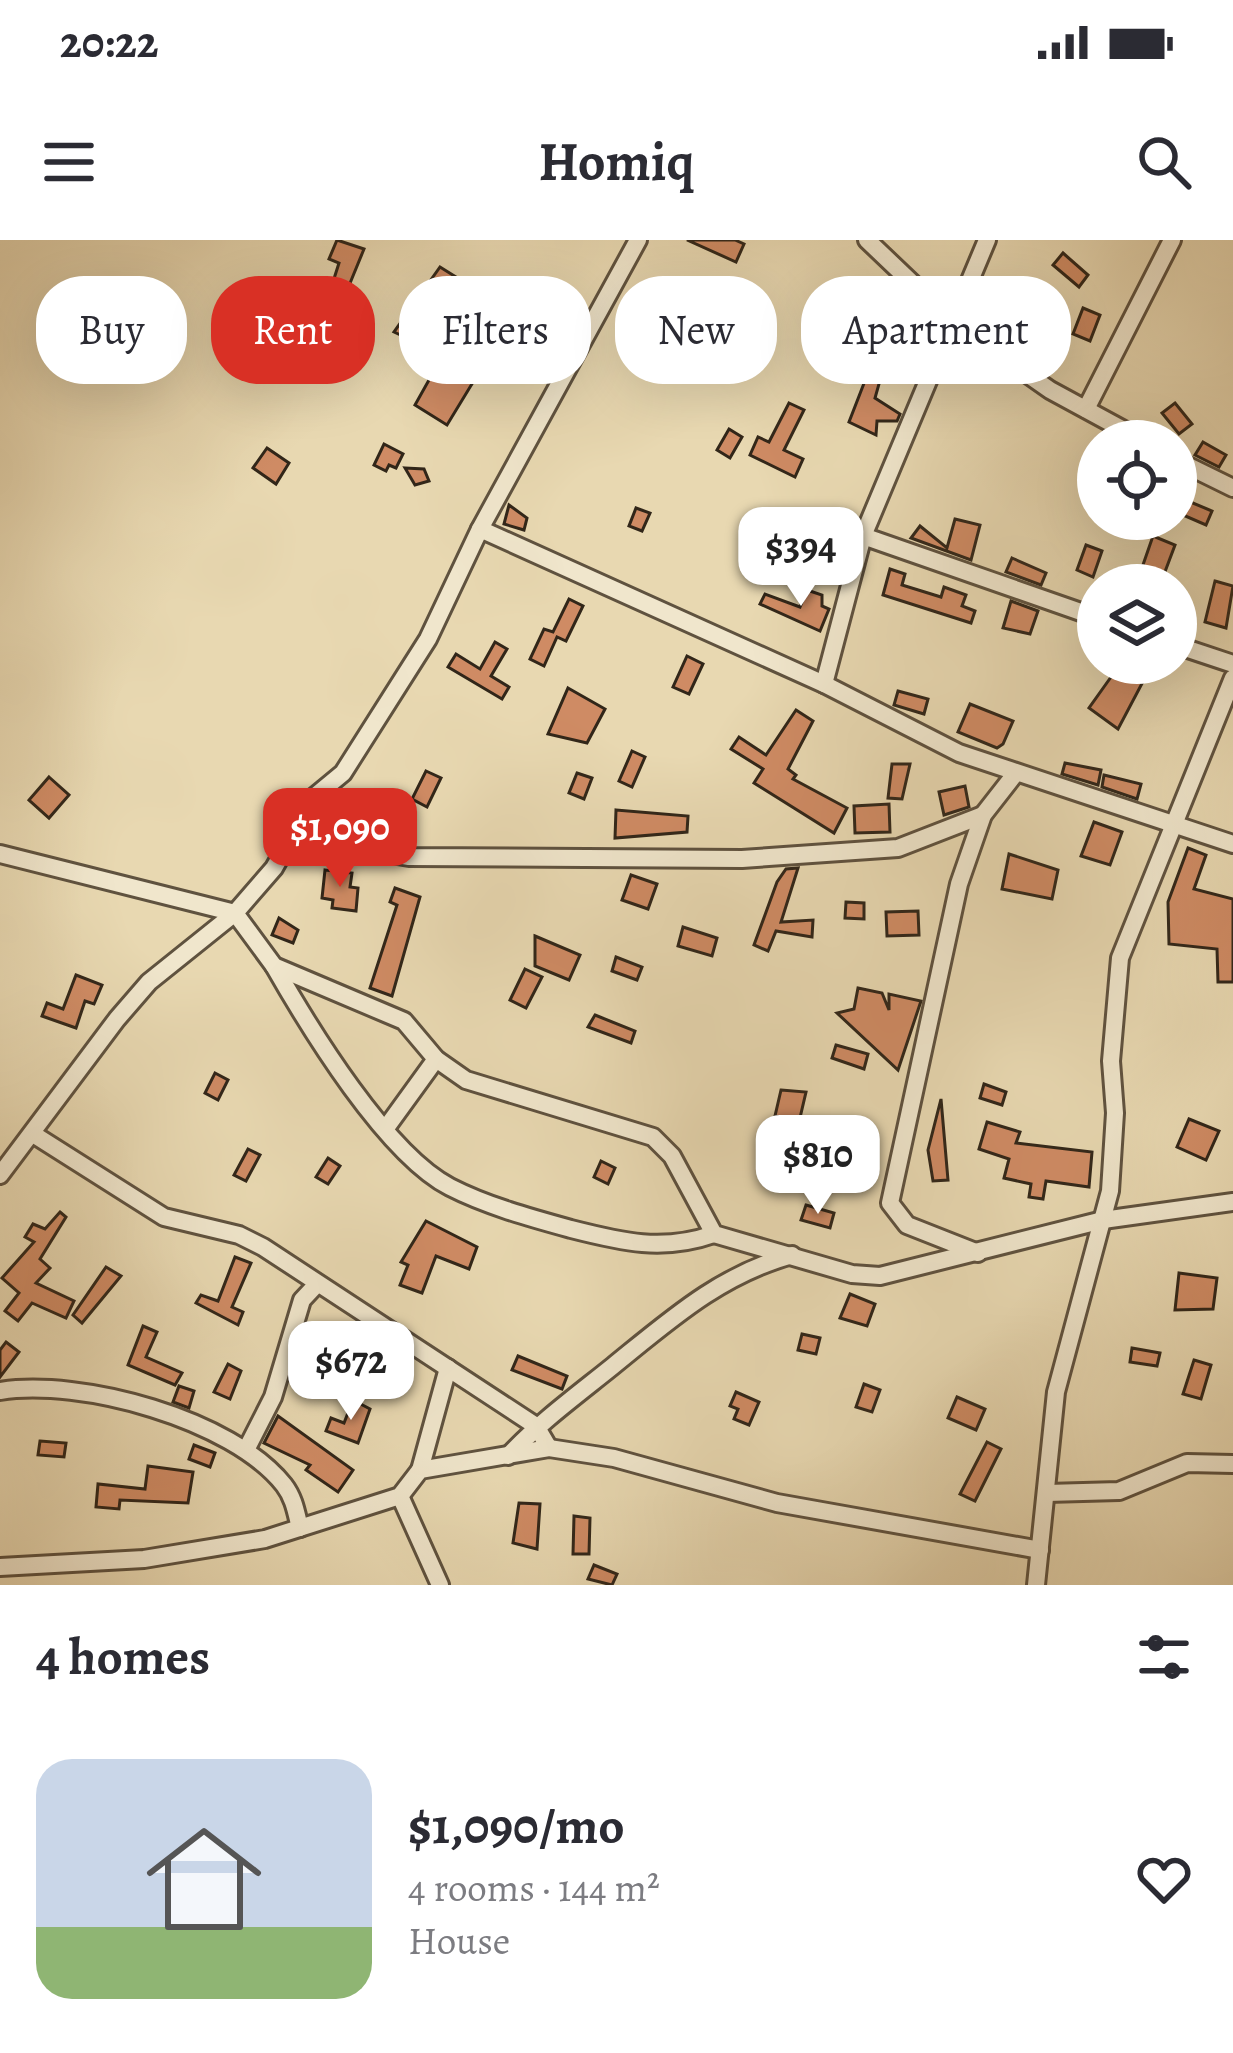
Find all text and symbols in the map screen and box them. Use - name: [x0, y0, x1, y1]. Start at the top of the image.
- text: 20:22: [60, 11, 159, 73]
- text: Homiq: [538, 125, 695, 199]
- icon: menu: [36, 129, 102, 195]
- icon: search: [1131, 129, 1197, 195]
- chip: Buy: [36, 276, 187, 384]
- chip: Rent: [211, 276, 375, 384]
- chip: Filters: [399, 276, 591, 384]
- chip: New: [615, 276, 777, 384]
- chip: Apartment: [801, 276, 1071, 384]
- map controls: [1077, 420, 1197, 684]
- button: locate: [1077, 420, 1197, 540]
- pin: $394: [730, 507, 872, 609]
- text: $394: [765, 519, 837, 572]
- button: layers: [1077, 564, 1197, 684]
- pin: $1,090: [242, 788, 438, 890]
- text: $1,090: [290, 800, 390, 853]
- pin: $810: [747, 1115, 889, 1217]
- text: $810: [783, 1127, 853, 1180]
- pin: $672: [280, 1321, 422, 1423]
- text: $672: [315, 1333, 387, 1386]
- text: 4 homes: [36, 1622, 210, 1692]
- icon: filters: [1131, 1624, 1197, 1690]
- text: $1,090/mo: [408, 1791, 625, 1861]
- icon: home: [132, 1807, 276, 1951]
- icon: heart: [1131, 1846, 1197, 1912]
- text: 4 rooms · 144 m²: [408, 1861, 660, 1914]
- text: House: [408, 1914, 510, 1967]

